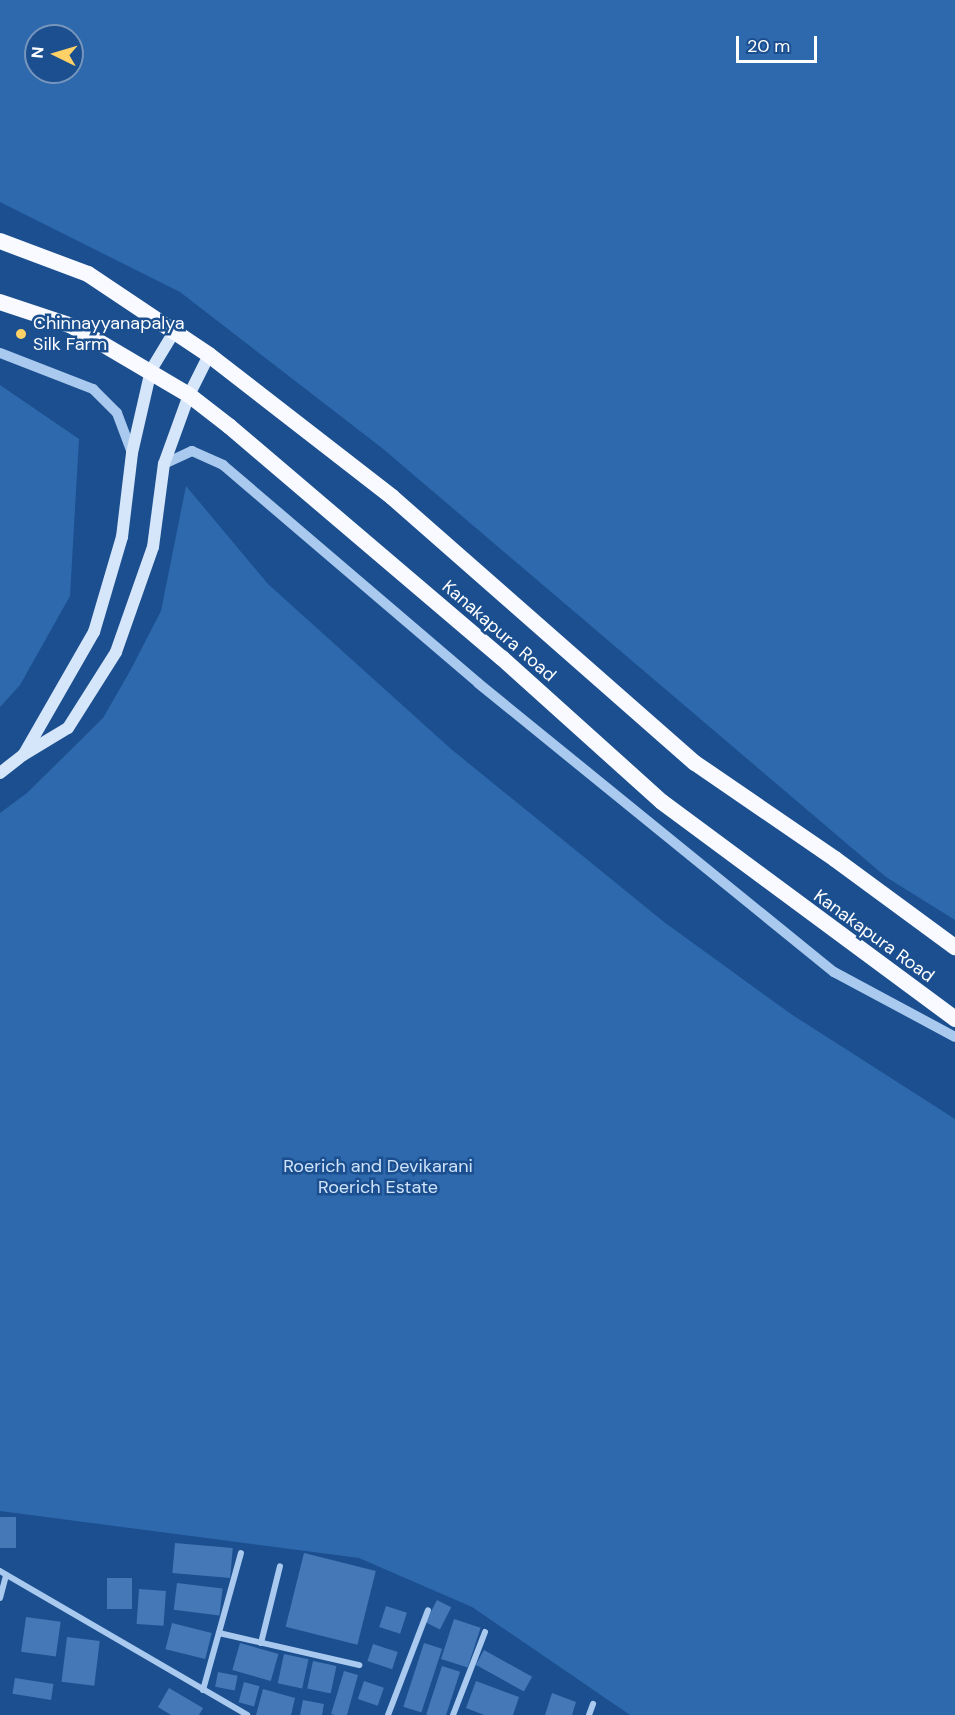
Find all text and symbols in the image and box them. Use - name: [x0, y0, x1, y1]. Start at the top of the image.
- north arrow: [24, 24, 84, 84]
- scale bar: [739, 24, 820, 62]
- text: 20 m: [747, 34, 790, 58]
- text: N: [27, 46, 49, 59]
- place label: Chinnayyanapalya Silk Farm: [33, 313, 184, 356]
- marker: Chinnayyanapalya Silk Farm: [14, 327, 28, 341]
- street label: Kanakapura Road: [438, 576, 560, 686]
- street label: Kanakapura Road: [810, 885, 938, 987]
- park label: Roerich and Devikarani Roerich Estate: [283, 1156, 473, 1198]

